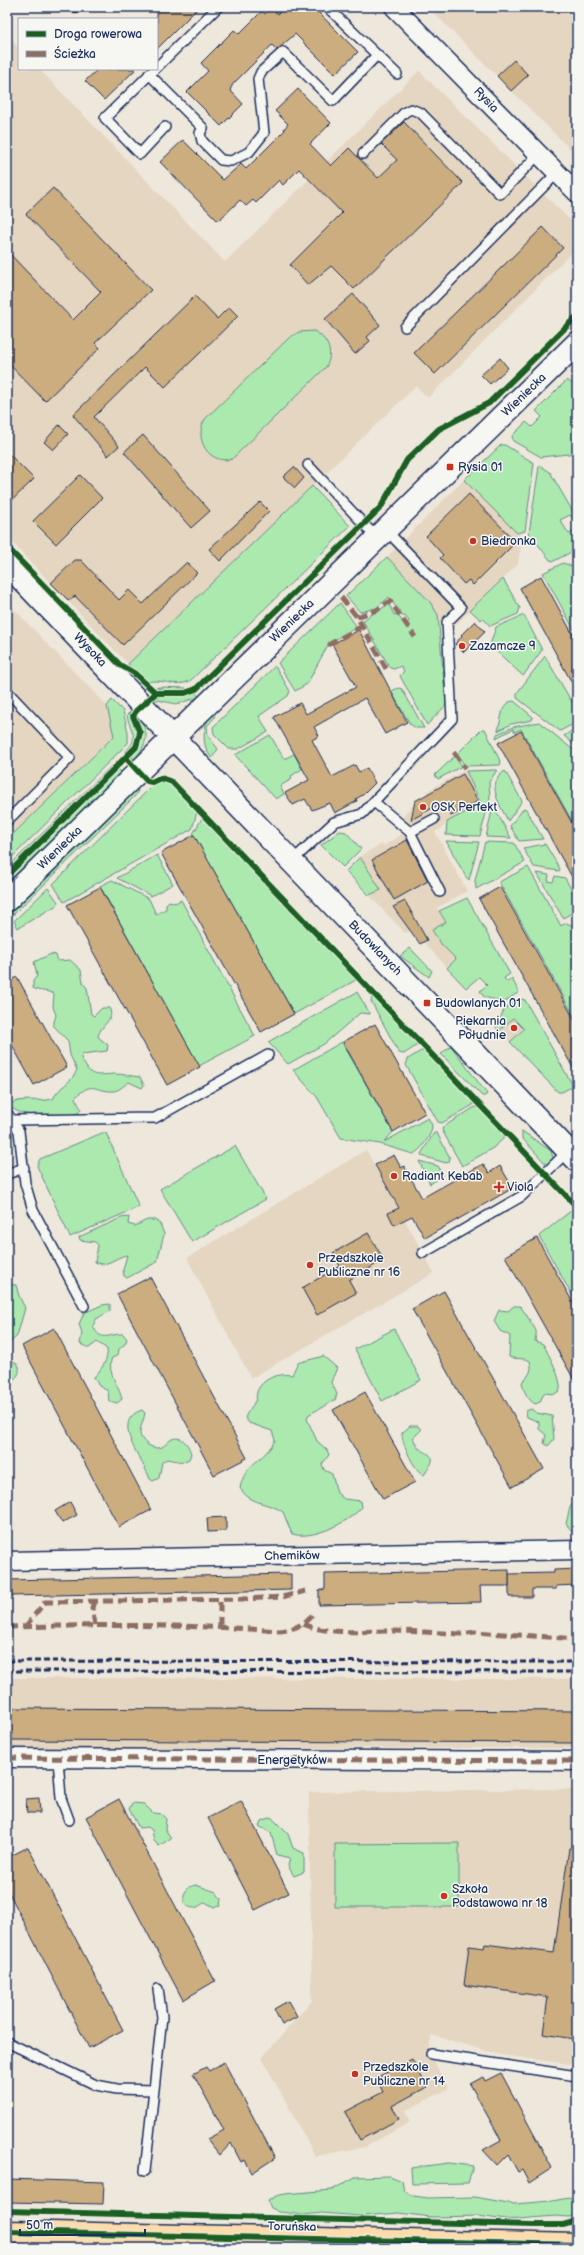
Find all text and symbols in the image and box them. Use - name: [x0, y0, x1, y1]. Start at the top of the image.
- legend: [18, 18, 158, 70]
- text: Droga rowerowa: [54, 27, 142, 42]
- text: Ścieżka: [54, 45, 96, 62]
- street label: Rysia: [470, 84, 502, 116]
- street label: Wieniecka: [499, 370, 549, 420]
- place label: Rysia 01: [458, 460, 502, 475]
- marker: Rysia 01: [445, 462, 455, 472]
- place label: Biedronka: [481, 534, 536, 549]
- marker: Biedronka: [468, 536, 478, 546]
- street label: Wieniecka: [267, 596, 317, 646]
- street label: Wysoka: [70, 630, 110, 670]
- place label: Zazamcze 9: [469, 639, 536, 654]
- marker: Zazamcze 9: [457, 641, 467, 651]
- place label: OSK Perfekt: [431, 800, 497, 815]
- marker: OSK Perfekt: [418, 802, 428, 812]
- street label: Wieniecka: [35, 823, 85, 873]
- street label: Budowlanych: [345, 917, 405, 979]
- place label: Budowlanych 01: [435, 996, 521, 1011]
- marker: Budowlanych 01: [422, 998, 432, 1008]
- place label: Piekarnia Południe: [455, 1014, 506, 1043]
- marker: Piekarnia Południe: [509, 1023, 519, 1033]
- place label: Radiant Kebab: [402, 1169, 483, 1184]
- marker: Radiant Kebab: [389, 1171, 399, 1181]
- place label: Viola: [507, 1180, 534, 1195]
- marker: Viola: [494, 1182, 504, 1192]
- place label: Przedszkole Publiczne nr 16: [318, 1251, 400, 1280]
- marker: Przedszkole Publiczne nr 16: [305, 1260, 315, 1270]
- street label: Chemików: [264, 1548, 320, 1564]
- street label: Energetyków: [257, 1753, 327, 1768]
- place label: Szkoła Podstawowa nr 18: [452, 1882, 548, 1911]
- marker: Szkoła Podstawowa nr 18: [439, 1891, 449, 1901]
- place label: Przedszkole Publiczne nr 14: [363, 2060, 446, 2089]
- marker: Przedszkole Publiczne nr 14: [350, 2069, 360, 2079]
- scale bar: [20, 2211, 145, 2237]
- text: 50 m: [26, 2218, 53, 2233]
- street label: Toruńska: [268, 2219, 317, 2235]

